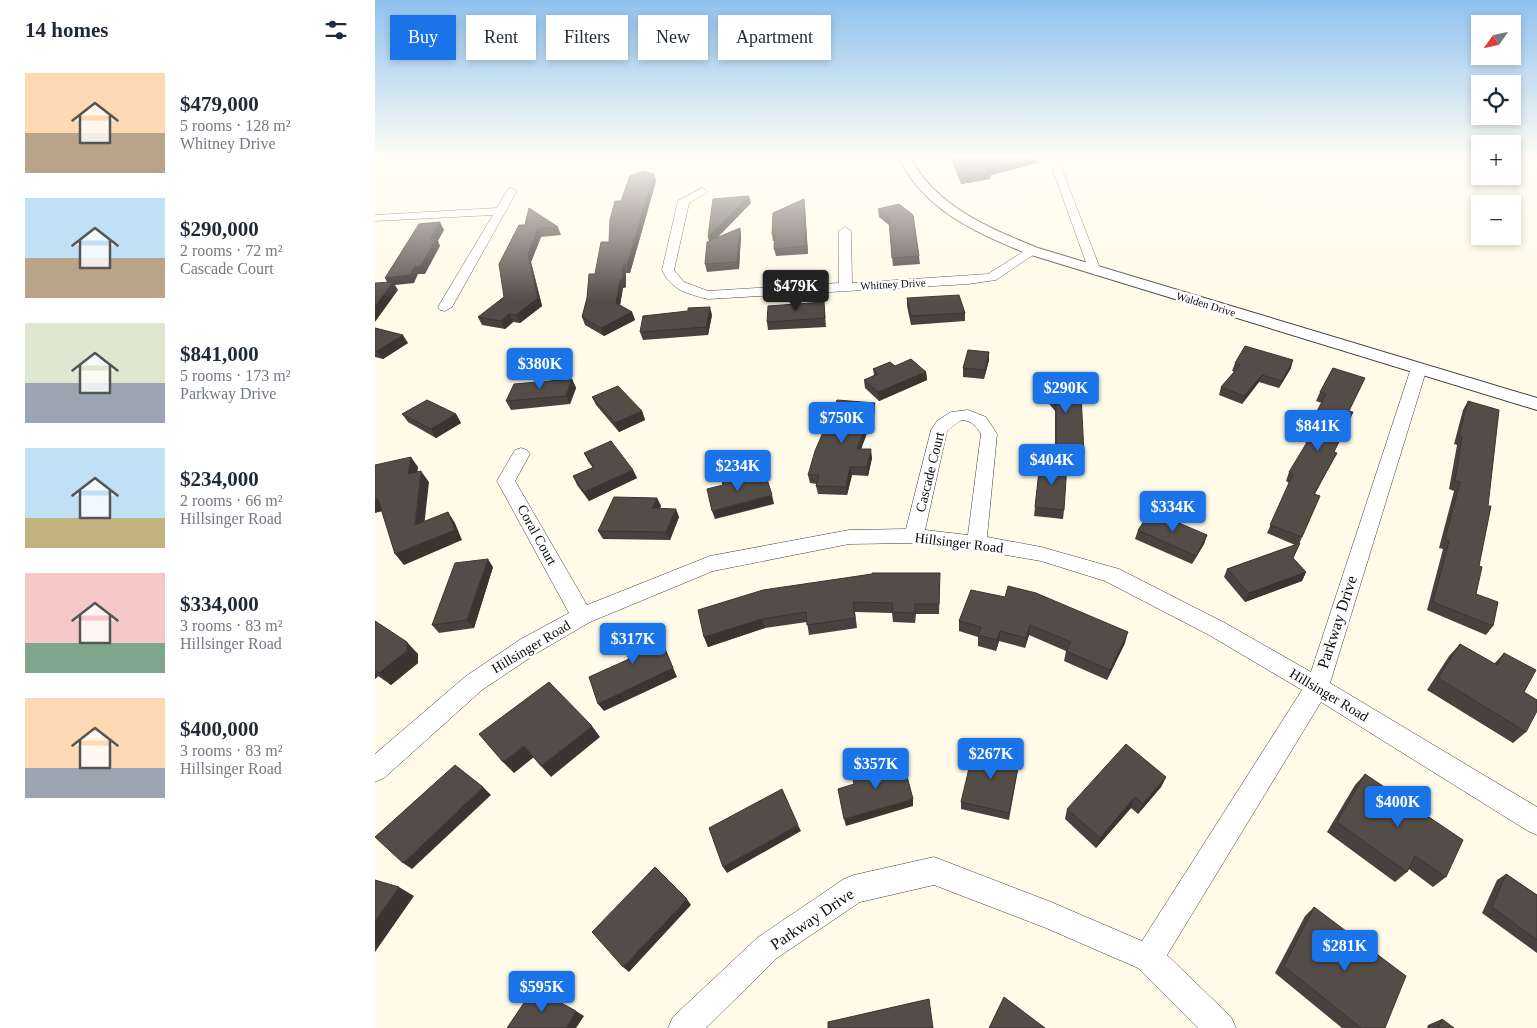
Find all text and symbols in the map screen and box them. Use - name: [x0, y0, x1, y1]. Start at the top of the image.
- chip: Buy: [390, 15, 456, 60]
- chip: Rent: [466, 15, 536, 60]
- chip: Filters: [546, 15, 628, 60]
- chip: New: [638, 15, 708, 60]
- chip: Apartment: [718, 15, 831, 60]
- north arrow: [1471, 15, 1521, 65]
- map controls: [1471, 15, 1521, 245]
- icon: filters: [322, 16, 350, 44]
- text: 14 homes: [25, 18, 108, 42]
- button: locate: [1471, 75, 1521, 125]
- text: $479,000: [180, 92, 259, 116]
- icon: home: [65, 93, 125, 153]
- text: 5 rooms · 128 m²: [180, 117, 291, 134]
- text: Whitney Drive: [180, 135, 276, 152]
- button: +: [1471, 135, 1521, 185]
- button: −: [1471, 195, 1521, 245]
- text: $290,000: [180, 217, 259, 241]
- icon: home: [65, 218, 125, 278]
- text: 2 rooms · 72 m²: [180, 242, 283, 259]
- text: Cascade Court: [180, 260, 274, 277]
- pin: $479K: [761, 270, 831, 312]
- street label: Whitney Drive: [860, 276, 926, 292]
- text: $479K: [774, 277, 818, 294]
- street label: Walden Drive: [1175, 289, 1237, 319]
- text: $841,000: [180, 342, 259, 366]
- icon: home: [65, 343, 125, 403]
- pin: $380K: [505, 348, 575, 390]
- text: $380K: [518, 355, 562, 372]
- text: 5 rooms · 173 m²: [180, 367, 291, 384]
- pin: $290K: [1031, 372, 1101, 414]
- text: $290K: [1044, 379, 1088, 396]
- text: Parkway Drive: [180, 385, 276, 402]
- pin: $750K: [807, 402, 877, 444]
- text: $750K: [820, 409, 864, 426]
- pin: $841K: [1283, 410, 1353, 452]
- text: $841K: [1296, 417, 1340, 434]
- street label: Cascade Court: [913, 430, 947, 514]
- pin: $404K: [1017, 444, 1087, 486]
- pin: $234K: [703, 450, 773, 492]
- text: $404K: [1030, 451, 1074, 468]
- text: $234K: [716, 457, 760, 474]
- text: $234,000: [180, 467, 259, 491]
- icon: home: [65, 468, 125, 528]
- pin: $334K: [1138, 490, 1208, 533]
- text: 2 rooms · 66 m²: [180, 492, 283, 509]
- text: $334K: [1151, 498, 1195, 515]
- street label: Coral Court: [514, 502, 560, 568]
- text: Hillsinger Road: [180, 510, 282, 527]
- street label: Hillsinger Road: [914, 530, 1004, 556]
- street label: Parkway Drive: [1314, 574, 1361, 671]
- text: $334,000: [180, 592, 259, 616]
- icon: home: [65, 593, 125, 653]
- text: 3 rooms · 83 m²: [180, 617, 283, 634]
- street label: Hillsinger Road: [489, 618, 573, 676]
- pin: $317K: [598, 622, 668, 665]
- text: $317K: [611, 630, 655, 647]
- text: Hillsinger Road: [180, 635, 282, 652]
- street label: Hillsinger Road: [1287, 666, 1371, 724]
- text: $400,000: [180, 717, 259, 741]
- icon: home: [65, 718, 125, 778]
- pin: $267K: [956, 738, 1026, 780]
- text: 3 rooms · 83 m²: [180, 742, 283, 759]
- text: $267K: [969, 745, 1013, 762]
- pin: $357K: [841, 748, 911, 790]
- text: $357K: [854, 755, 898, 772]
- text: Hillsinger Road: [180, 760, 282, 777]
- pin: $400K: [1363, 786, 1433, 828]
- text: $400K: [1376, 793, 1420, 810]
- street label: Parkway Drive: [767, 885, 857, 954]
- pin: $281K: [1310, 930, 1380, 972]
- text: $281K: [1323, 937, 1367, 954]
- pin: $595K: [507, 970, 577, 1013]
- text: $595K: [520, 978, 564, 995]

